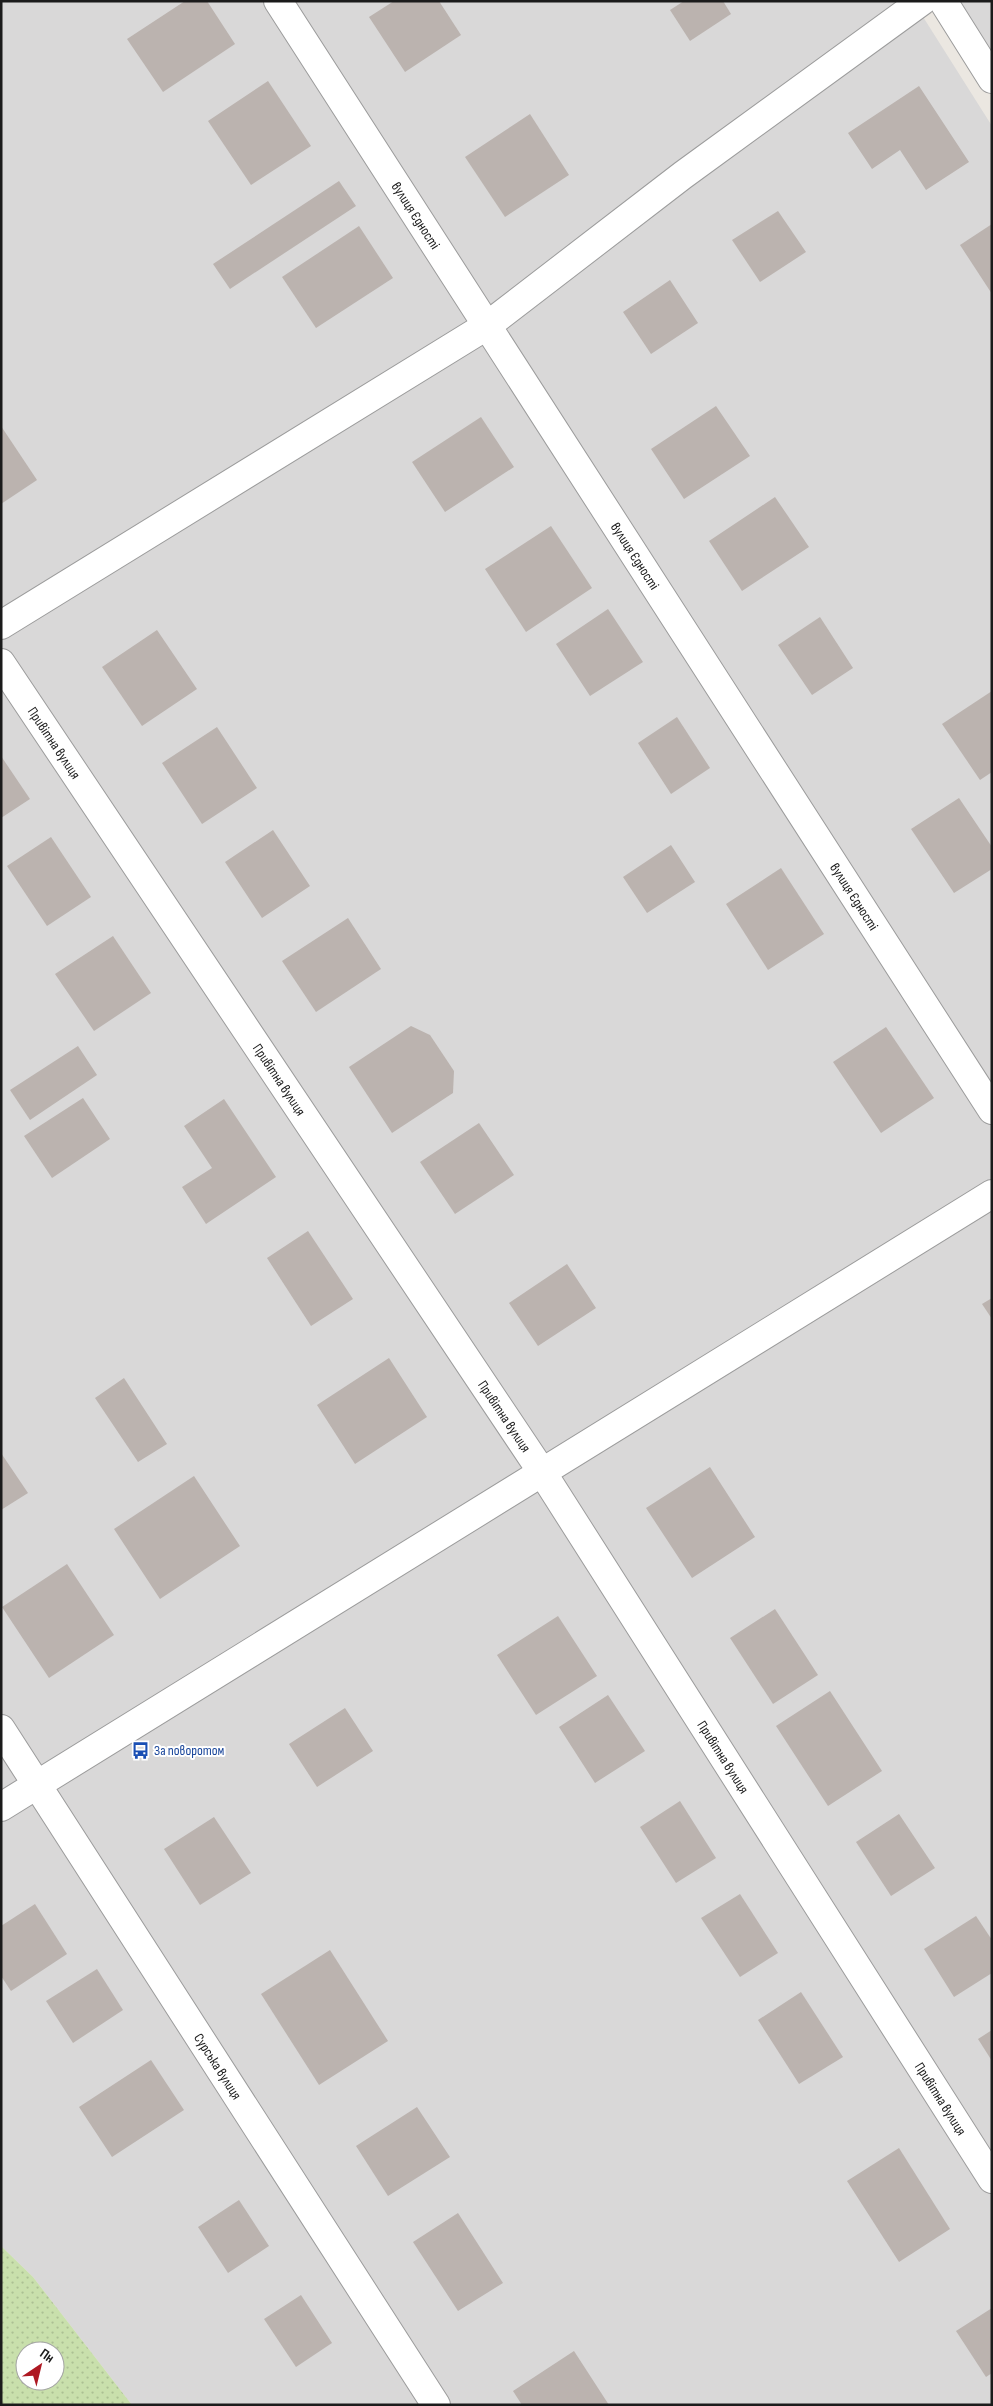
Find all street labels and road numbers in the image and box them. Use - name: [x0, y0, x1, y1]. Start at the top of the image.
- street label: вулиця Єдності: [388, 179, 444, 252]
- street label: вулиця Єдності: [607, 519, 663, 593]
- street label: Привітна вулиця: [24, 704, 84, 782]
- street label: вулиця Єдності: [827, 860, 882, 933]
- street label: Привітна вулиця: [249, 1040, 310, 1119]
- street label: Привітна вулиця: [475, 1377, 535, 1455]
- street label: Привітна вулиця: [694, 1717, 753, 1797]
- street label: Сурська вулиця: [190, 2030, 246, 2102]
- street label: Привітна вулиця: [911, 2059, 970, 2138]

